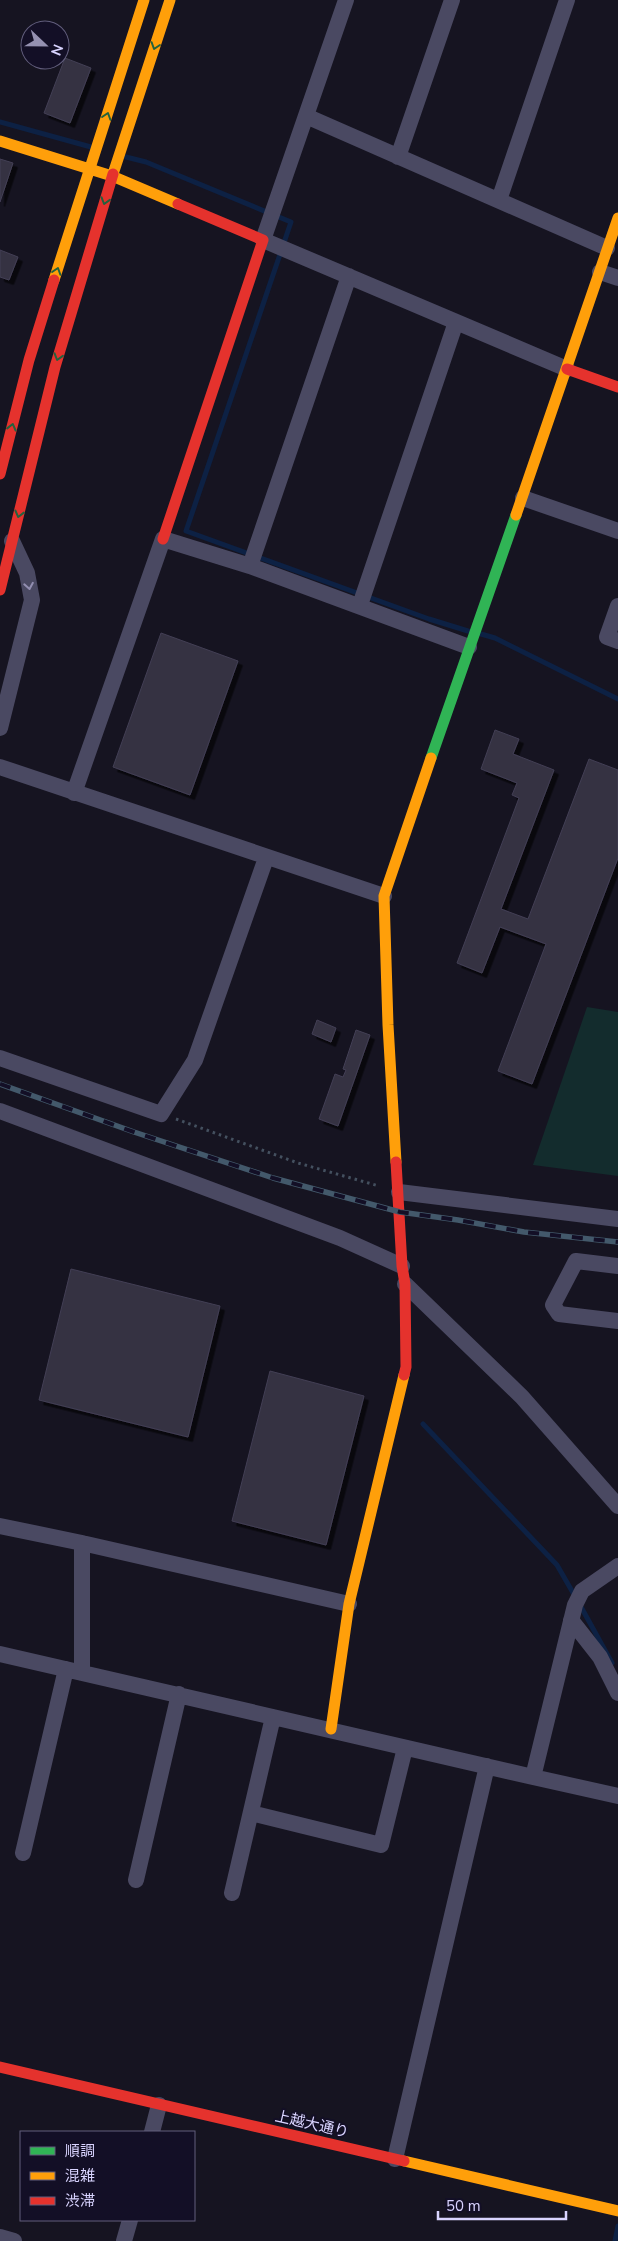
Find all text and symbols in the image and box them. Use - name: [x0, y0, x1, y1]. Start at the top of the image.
- north arrow: [20, 20, 70, 70]
- text: N: [46, 41, 67, 58]
- one-way arrow: [151, 42, 161, 50]
- one-way arrow: [101, 112, 111, 121]
- one-way arrow: [100, 196, 110, 205]
- one-way arrow: [52, 267, 62, 275]
- one-way arrow: [54, 352, 64, 360]
- one-way arrow: [6, 422, 17, 431]
- one-way arrow: [14, 510, 25, 519]
- one-way arrow: [24, 582, 34, 591]
- street label: 上越大通り: [273, 2106, 351, 2142]
- legend: [20, 2131, 195, 2221]
- text: 順調: [65, 2141, 95, 2161]
- text: 混雑: [65, 2166, 95, 2186]
- scale bar: [438, 2188, 566, 2220]
- text: 渋滞: [65, 2191, 95, 2211]
- text: 50 m: [446, 2196, 481, 2216]

